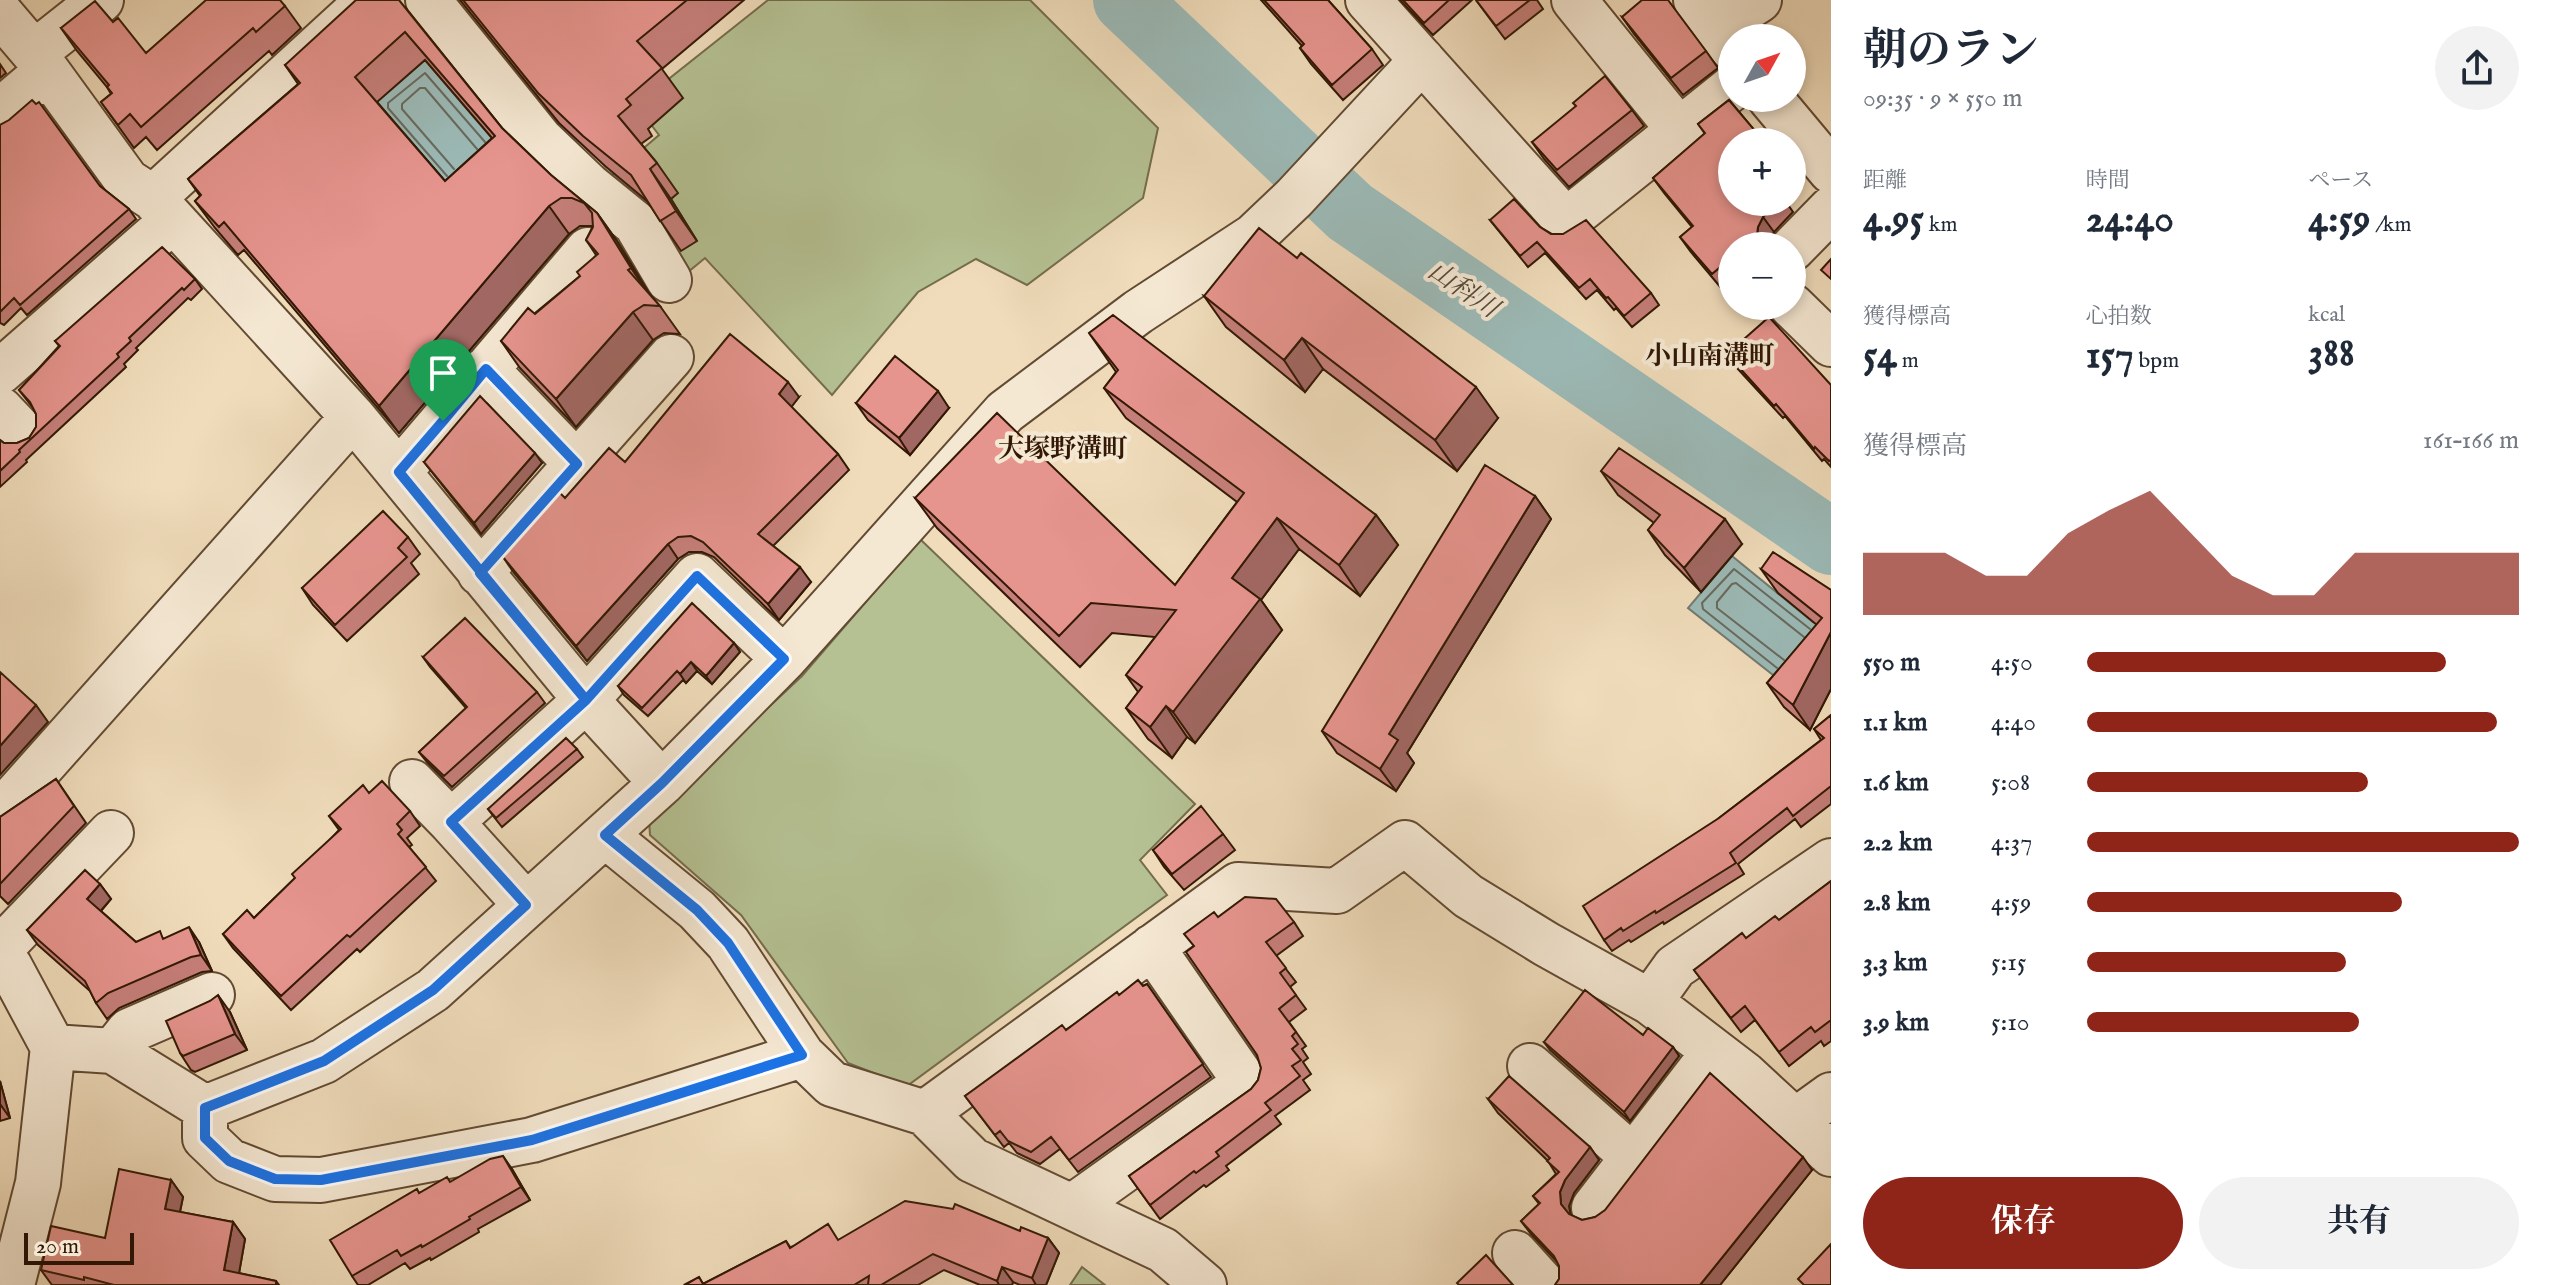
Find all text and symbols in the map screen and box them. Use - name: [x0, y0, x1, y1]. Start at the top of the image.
- north arrow: [1718, 24, 1806, 112]
- map controls: [1718, 24, 1806, 320]
- text: 朝のラン: [1863, 24, 2039, 80]
- button: share: [2435, 26, 2519, 110]
- text: 09:35 · 9 × 550 m: [1863, 82, 2023, 115]
- button: +: [1718, 128, 1806, 216]
- text: 距離: [1863, 167, 1907, 195]
- text: 時間: [2086, 167, 2130, 195]
- text: ペース: [2308, 167, 2373, 195]
- text: 4.95: [1863, 195, 1924, 246]
- text: 24:40: [2086, 195, 2174, 246]
- text: 4:59: [2308, 195, 2370, 246]
- text: km: [1924, 211, 1958, 239]
- text: /km: [2370, 211, 2412, 239]
- button: −: [1718, 232, 1806, 320]
- water label: 山科川: [1421, 255, 1507, 327]
- text: kcal: [2308, 301, 2345, 329]
- text: 獲得標高: [1863, 303, 1951, 331]
- text: 心拍数: [2086, 303, 2152, 331]
- text: 388: [2308, 329, 2355, 380]
- text: 54: [1863, 331, 1897, 382]
- text: 157: [2086, 331, 2134, 382]
- pin: [409, 339, 477, 421]
- district label: 小山南溝町: [1645, 340, 1775, 373]
- text: m: [1897, 347, 1919, 375]
- text: bpm: [2134, 347, 2179, 375]
- icon: arrive: [421, 351, 465, 395]
- text: 161–166 m: [2423, 424, 2519, 457]
- text: 獲得標高: [1863, 430, 1967, 463]
- district label: 大塚野溝町: [998, 433, 1128, 466]
- text: 550 m: [1863, 646, 1920, 679]
- text: 4:50: [1991, 646, 2033, 679]
- text: 1.1 km: [1863, 706, 1928, 739]
- text: 4:40: [1991, 706, 2036, 739]
- text: 1.6 km: [1863, 766, 1929, 799]
- text: 5:08: [1991, 766, 2030, 799]
- text: 2.2 km: [1863, 826, 1933, 859]
- text: 4:37: [1991, 826, 2032, 859]
- text: 2.8 km: [1863, 886, 1931, 919]
- text: 4:59: [1991, 886, 2031, 919]
- text: 3.3 km: [1863, 946, 1928, 979]
- text: 5:15: [1991, 946, 2026, 979]
- text: 3.9 km: [1863, 1006, 1929, 1039]
- text: 5:10: [1991, 1006, 2030, 1039]
- button: 保存: [1863, 1177, 2183, 1269]
- button: 共有: [2199, 1177, 2519, 1269]
- scale bar: [24, 1229, 134, 1265]
- text: 20 m: [36, 1233, 79, 1261]

